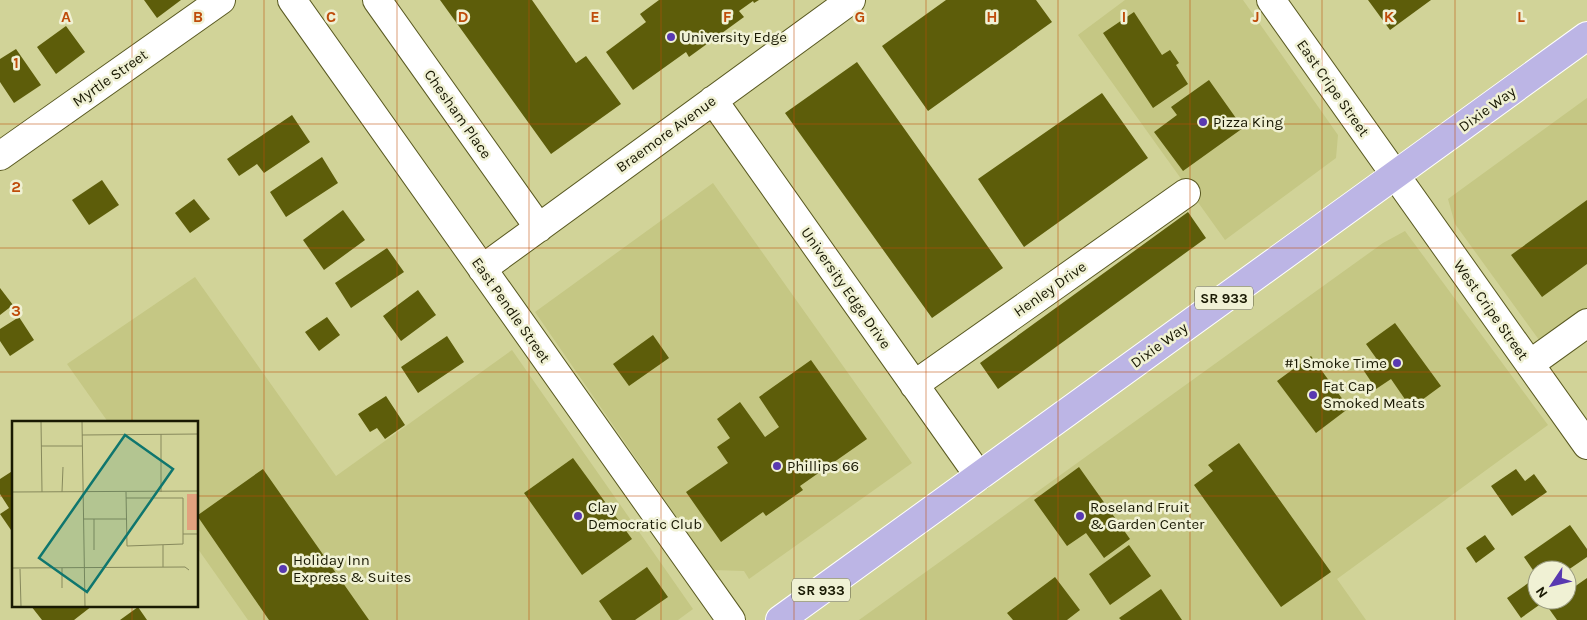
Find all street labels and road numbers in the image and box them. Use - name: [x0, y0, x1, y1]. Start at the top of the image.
- street label: East Cripe Street: [1293, 36, 1373, 140]
- street label: Myrtle Street: [69, 45, 151, 110]
- street label: Chesham Place: [421, 66, 495, 162]
- street label: Dixie Way: [1455, 82, 1519, 136]
- street label: Braemore Avenue: [613, 92, 719, 176]
- street label: University Edge Drive: [797, 224, 895, 352]
- street label: East Pendle Street: [468, 254, 554, 366]
- street label: Henley Drive: [1010, 257, 1090, 321]
- street label: West Cripe Street: [1450, 257, 1532, 364]
- road number: SR 933: [1195, 286, 1253, 310]
- street label: Dixie Way: [1127, 318, 1191, 372]
- road number: SR 933: [792, 578, 850, 602]

